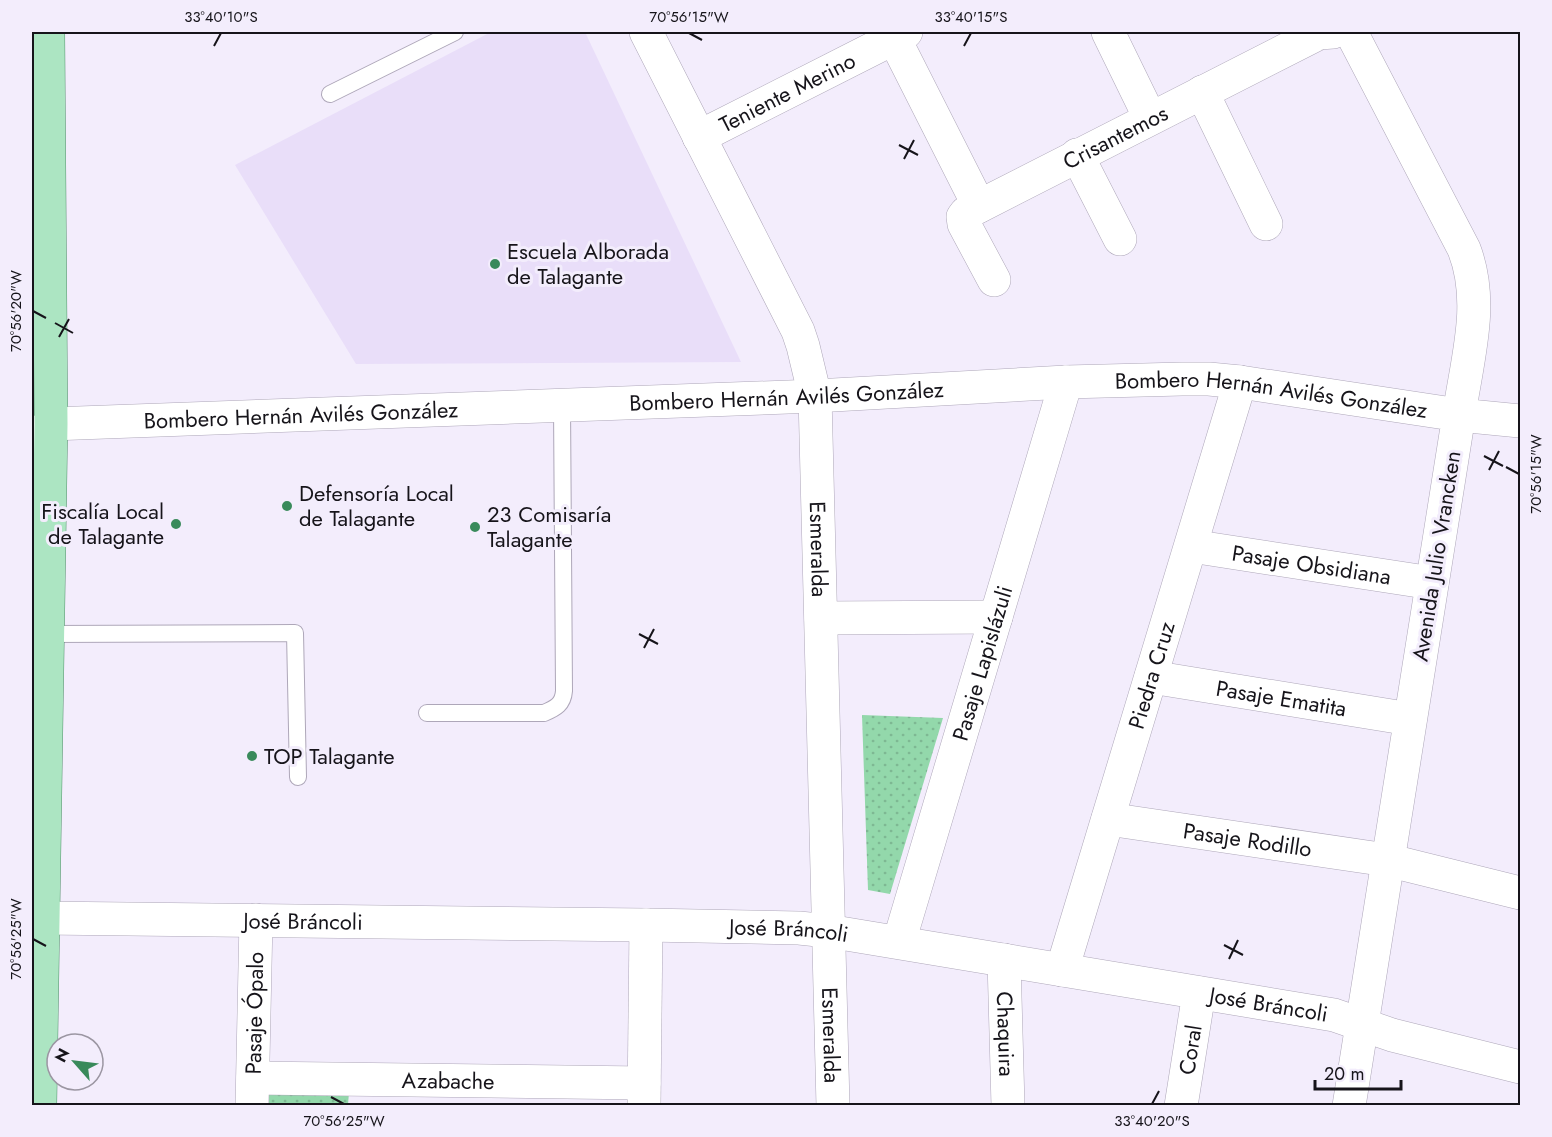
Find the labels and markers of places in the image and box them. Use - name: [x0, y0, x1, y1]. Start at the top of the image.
- place label: Escuela Alborada de Talagante: [507, 235, 669, 292]
- marker: Escuela Alborada de Talagante: [488, 257, 502, 271]
- place label: Defensoría Local de Talagante: [299, 477, 454, 534]
- place label: Fiscalía Local de Talagante: [41, 495, 164, 552]
- place label: 23 Comisaría Talagante: [487, 498, 611, 555]
- marker: Defensoría Local de Talagante: [280, 499, 294, 513]
- marker: Fiscalía Local de Talagante: [169, 517, 183, 531]
- marker: 23 Comisaría Talagante: [468, 520, 482, 534]
- place label: TOP Talagante: [264, 740, 395, 772]
- marker: TOP Talagante: [245, 749, 259, 763]

